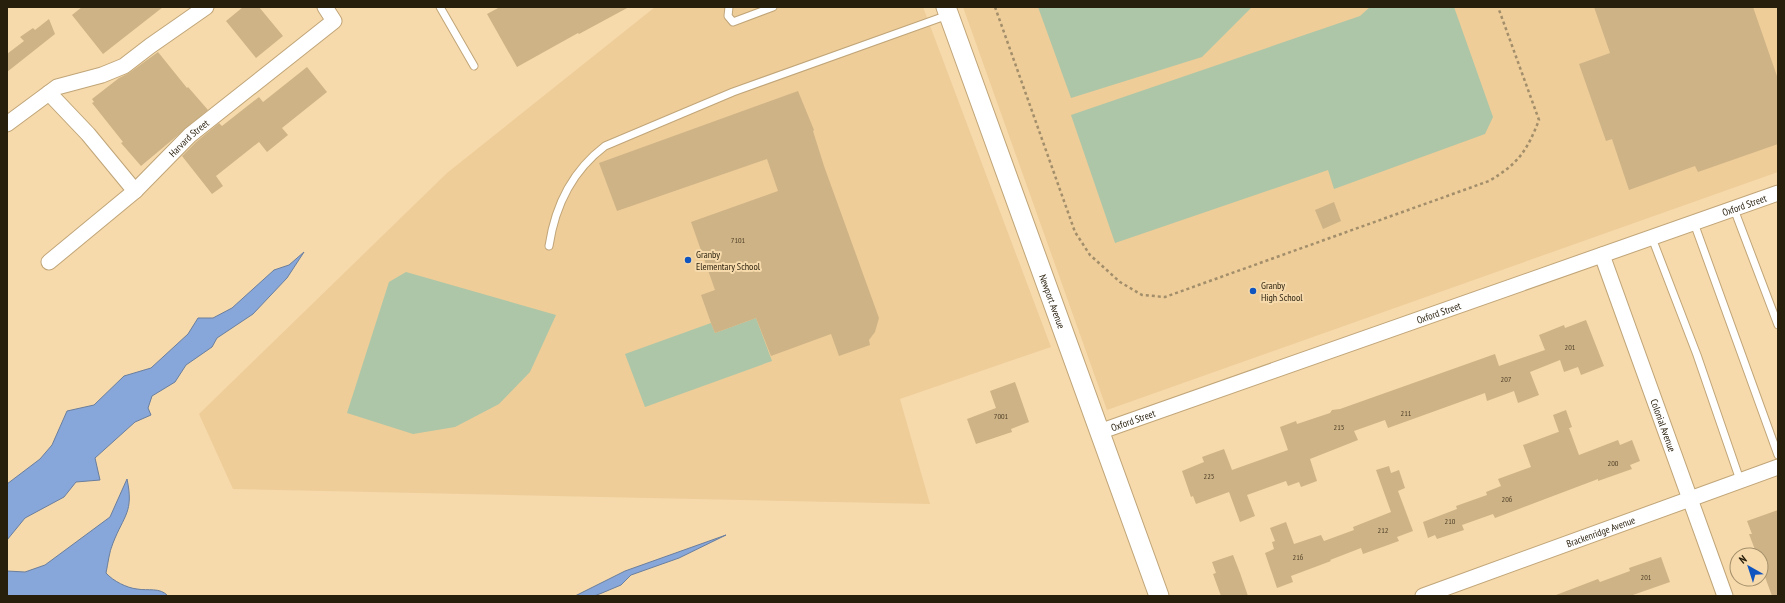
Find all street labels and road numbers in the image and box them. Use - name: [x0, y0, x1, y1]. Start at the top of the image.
- street label: Harvard Street: [166, 116, 211, 160]
- street label: Oxford Street: [1720, 191, 1768, 219]
- street label: Newport Avenue: [1037, 272, 1068, 330]
- street label: Oxford Street: [1415, 299, 1463, 326]
- street label: Colonial Avenue: [1648, 397, 1679, 454]
- street label: Oxford Street: [1109, 406, 1157, 434]
- street label: Brackenridge Avenue: [1564, 513, 1637, 550]

